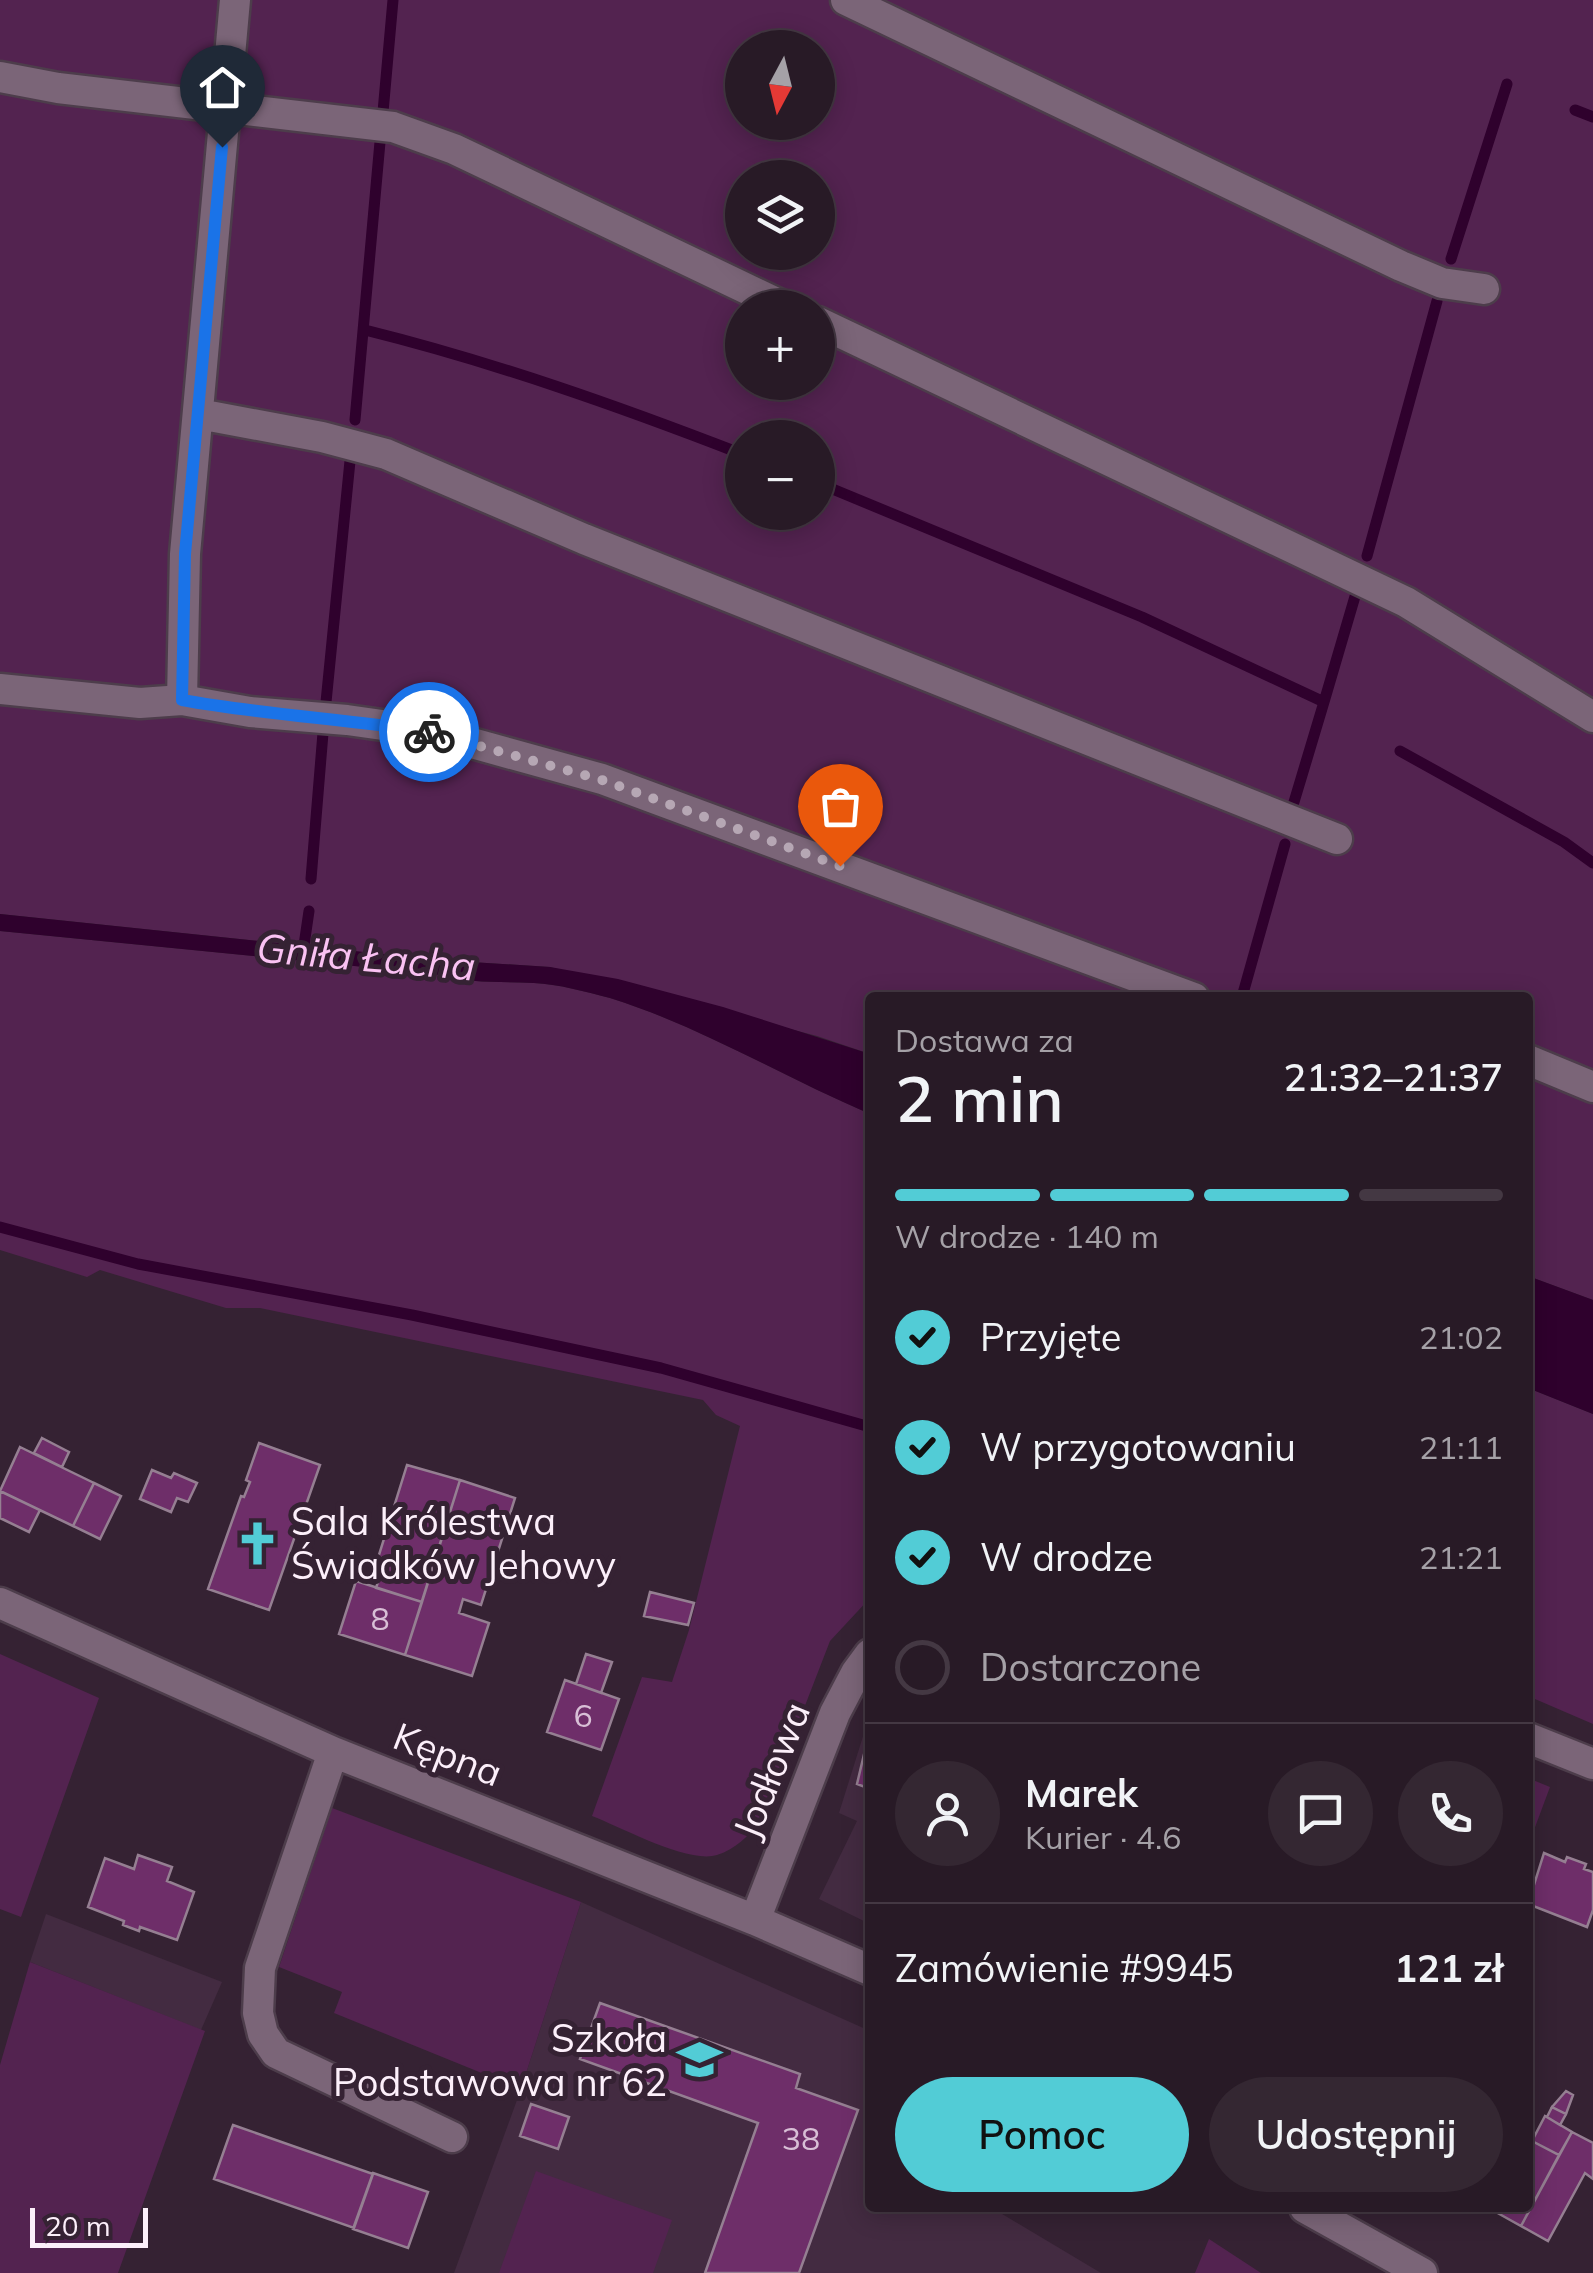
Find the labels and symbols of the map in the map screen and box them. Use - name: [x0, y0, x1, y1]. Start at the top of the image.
- north arrow: [725, 30, 835, 140]
- pin: [180, 45, 265, 148]
- courier: [379, 682, 479, 782]
- pin: [798, 764, 883, 867]
- water label: Gniła Łacha: [255, 922, 477, 990]
- place label: Sala Królestwa Świadków Jehowy: [291, 1497, 616, 1589]
- church icon: Sala Królestwa Świadków Jehowy: [234, 1519, 282, 1567]
- house number: 8: [370, 1598, 390, 1638]
- house number: 6: [573, 1695, 593, 1735]
- street label: Jodłowa: [722, 1695, 820, 1845]
- street label: Kępna: [387, 1711, 509, 1797]
- place label: Szkoła Podstawowa nr 62: [333, 2014, 667, 2106]
- school or university icon: Szkoła Podstawowa nr 62: [676, 2036, 724, 2084]
- house number: 38: [782, 2118, 820, 2158]
- scale bar: [30, 2203, 148, 2248]

